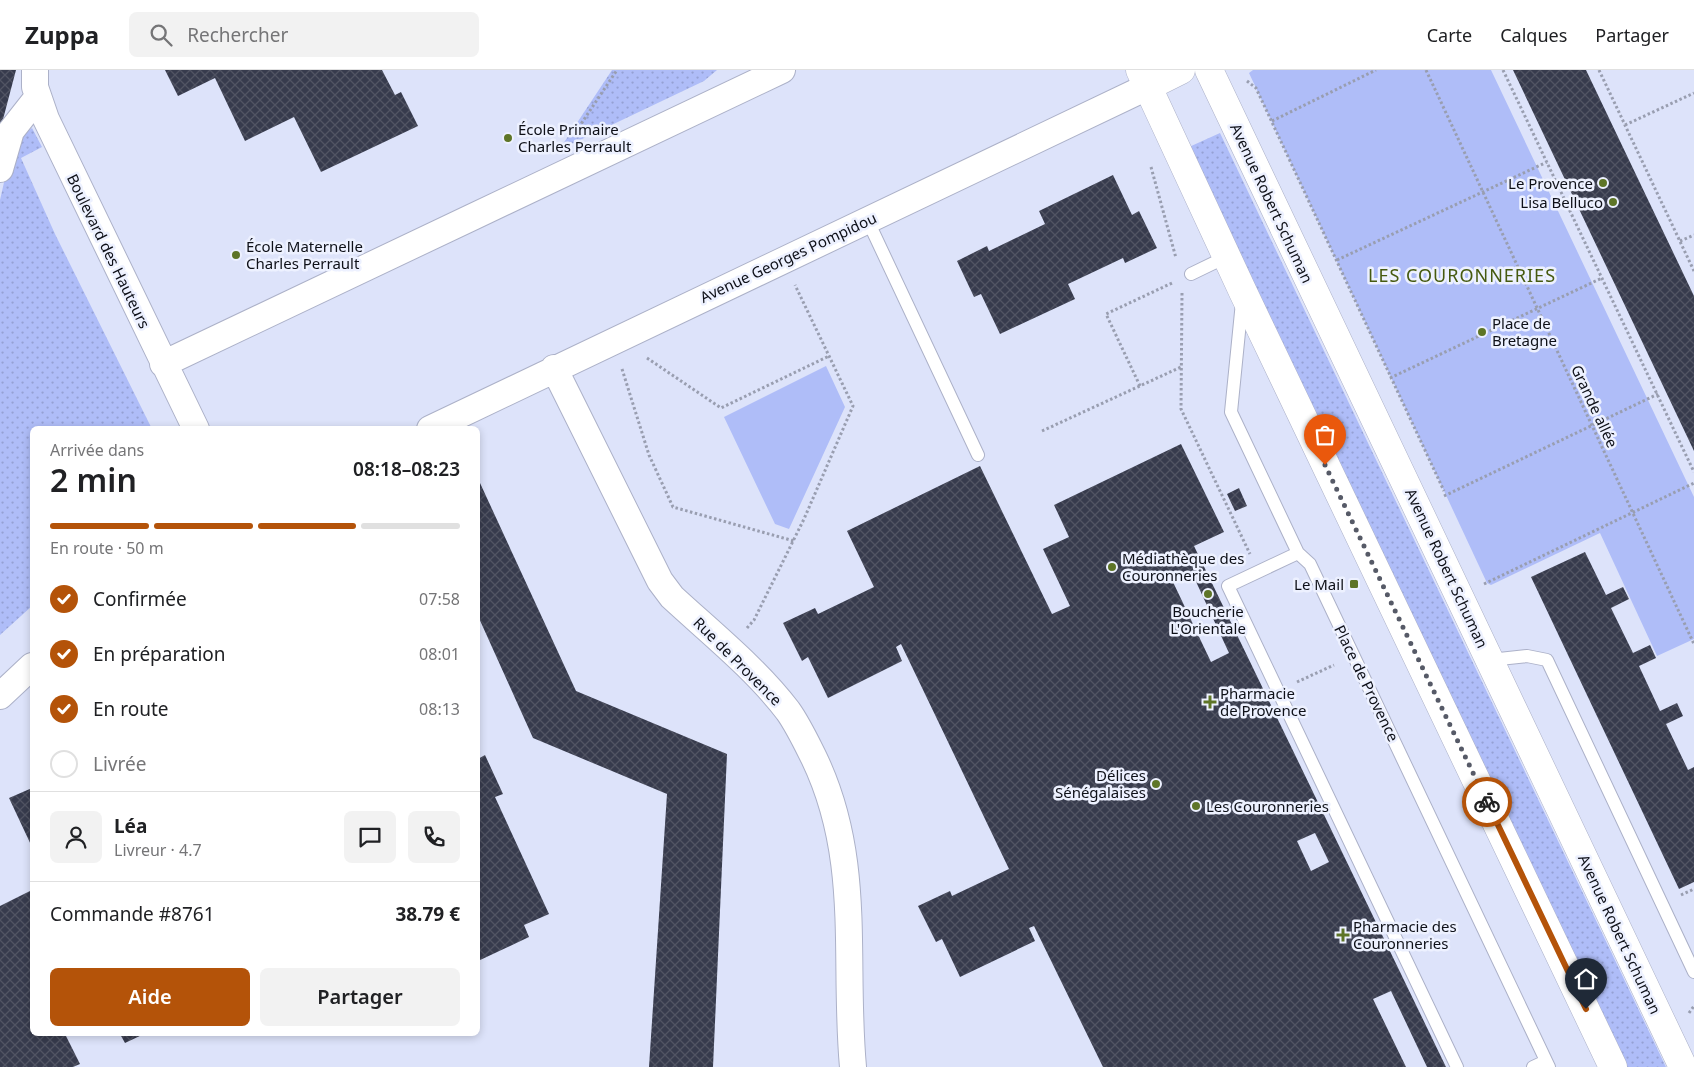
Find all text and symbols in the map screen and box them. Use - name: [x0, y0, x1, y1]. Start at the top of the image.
- search box: [129, 12, 479, 57]
- text: Zuppa: [25, 18, 99, 51]
- icon: search: [147, 21, 175, 49]
- text: Rechercher: [187, 22, 288, 48]
- text: Carte: [1427, 23, 1472, 47]
- text: Calques: [1500, 23, 1567, 47]
- text: Partager: [1595, 23, 1669, 47]
- place label: École Primaire Charles Perrault: [518, 119, 632, 156]
- street label: Avenue Robert Schuman: [1226, 120, 1318, 286]
- marker: École Primaire Charles Perrault: [502, 132, 514, 144]
- street label: Boulevard des Hauteurs: [63, 171, 155, 331]
- place label: Le Provence: [1508, 173, 1593, 193]
- marker: Le Provence: [1597, 177, 1609, 189]
- place label: Lisa Belluco: [1520, 192, 1603, 212]
- marker: Lisa Belluco: [1607, 196, 1619, 208]
- street label: Avenue Georges Pompidou: [696, 207, 880, 307]
- place label: École Maternelle Charles Perrault: [246, 236, 363, 273]
- marker: École Maternelle Charles Perrault: [230, 249, 242, 261]
- district label: LES COURONNERIES: [1368, 263, 1556, 287]
- place label: Place de Bretagne: [1492, 313, 1557, 350]
- marker: Place de Bretagne: [1476, 326, 1488, 338]
- street label: Grande allée: [1567, 361, 1623, 451]
- pin: [1304, 414, 1346, 465]
- icon: bag: [1311, 421, 1339, 449]
- text: Arrivée dans: [50, 439, 144, 461]
- text: 08:18–08:23: [353, 456, 460, 482]
- text: 2 min: [50, 458, 137, 501]
- street label: Avenue Robert Schuman: [1401, 485, 1493, 651]
- text: En route · 50 m: [50, 537, 164, 559]
- place label: Médiathèque des Couronneries: [1122, 548, 1244, 585]
- marker: Médiathèque des Couronneries: [1106, 561, 1118, 573]
- place label: Le Mail: [1294, 574, 1344, 594]
- marker: Le Mail: [1348, 578, 1360, 590]
- icon: check: [50, 585, 78, 613]
- text: Confirmée: [93, 586, 187, 612]
- text: 07:58: [419, 588, 460, 610]
- marker: Boucherie L'Orientale: [1202, 588, 1214, 600]
- place label: Boucherie L'Orientale: [1170, 601, 1246, 638]
- street label: Rue de Provence: [689, 612, 787, 710]
- street label: Place de Provence: [1330, 621, 1404, 745]
- icon: check: [50, 640, 78, 668]
- text: En préparation: [93, 641, 226, 667]
- text: 08:01: [419, 643, 460, 665]
- place label: Pharmacie de Provence: [1220, 683, 1306, 720]
- icon: check: [50, 695, 78, 723]
- text: En route: [93, 696, 169, 722]
- marker: Pharmacie de Provence: [1204, 696, 1216, 708]
- text: 08:13: [419, 698, 460, 720]
- text: Livrée: [93, 751, 146, 777]
- place label: Délices Sénégalaises: [1055, 765, 1146, 802]
- courier: [1462, 777, 1512, 827]
- marker: Délices Sénégalaises: [1150, 778, 1162, 790]
- icon: bike: [1473, 788, 1501, 816]
- place label: Les Couronneries: [1206, 796, 1329, 816]
- marker: Les Couronneries: [1190, 800, 1202, 812]
- button: person: [50, 811, 102, 863]
- button: chat: [344, 811, 396, 863]
- button: phone: [408, 811, 460, 863]
- text: Léa: [114, 813, 147, 839]
- text: Livreur · 4.7: [114, 839, 202, 861]
- street label: Avenue Robert Schuman: [1574, 851, 1666, 1017]
- text: Commande #8761: [50, 901, 215, 927]
- text: 38.79 €: [395, 901, 460, 927]
- place label: Pharmacie des Couronneries: [1353, 916, 1457, 953]
- marker: Pharmacie des Couronneries: [1337, 929, 1349, 941]
- pin: [1565, 958, 1607, 1009]
- icon: home: [1572, 965, 1600, 993]
- button: Aide: [50, 968, 250, 1026]
- button: Partager: [260, 968, 460, 1026]

